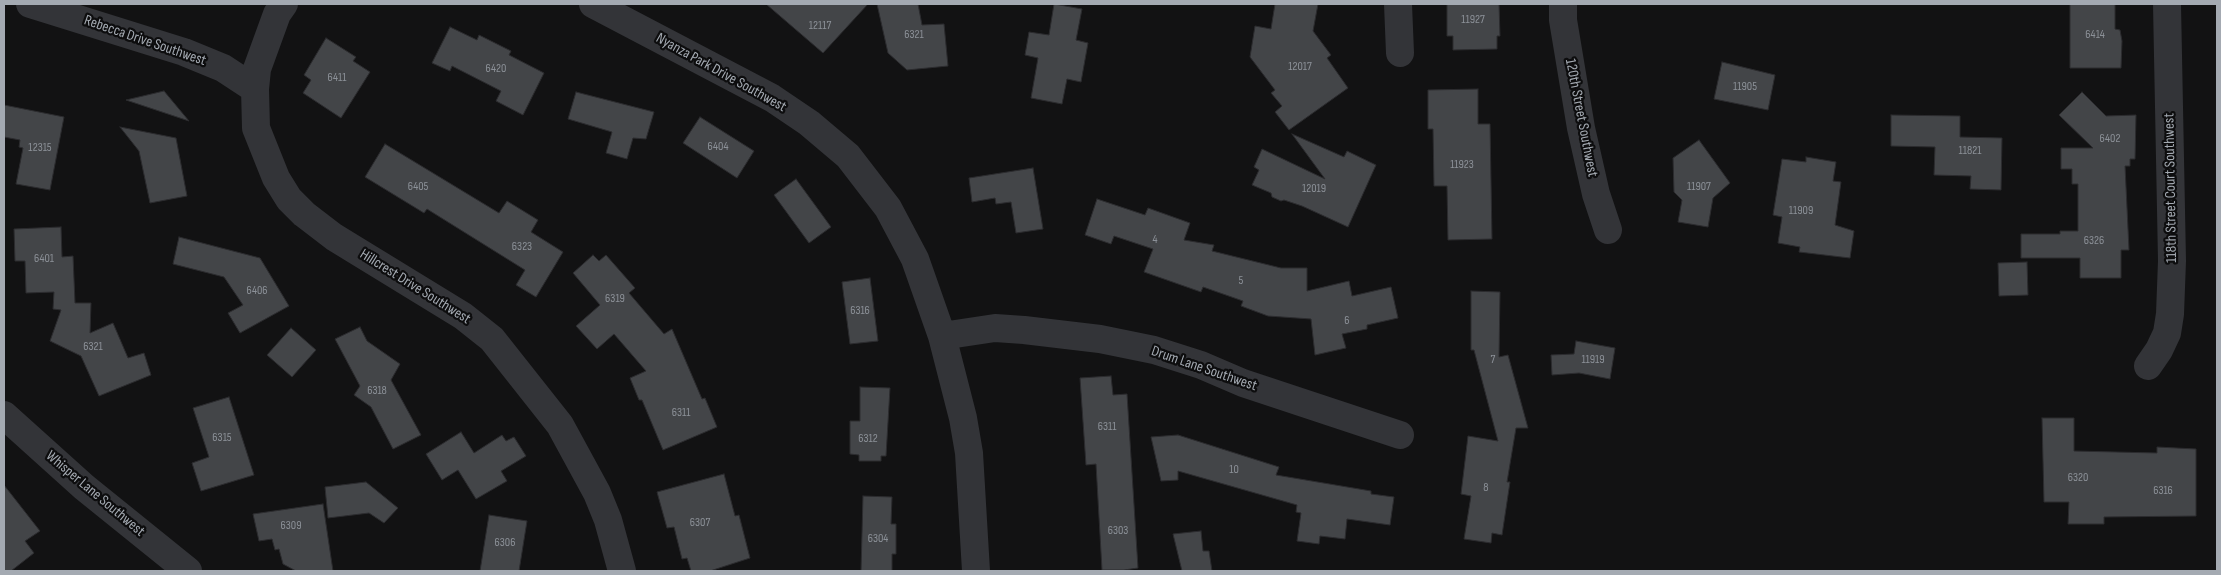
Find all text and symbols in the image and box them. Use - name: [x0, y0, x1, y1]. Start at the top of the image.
- street label: Rebecca Drive Southwest: [82, 12, 208, 70]
- house number: 11927: [1461, 13, 1485, 27]
- house number: 12117: [809, 19, 831, 33]
- house number: 6321: [904, 28, 924, 42]
- house number: 6414: [2085, 28, 2105, 42]
- street label: Nyanza Park Drive Southwest: [653, 30, 789, 116]
- street label: 120th Street Southwest: [1561, 57, 1601, 179]
- house number: 12017: [1288, 60, 1312, 74]
- house number: 6420: [486, 62, 506, 76]
- house number: 6411: [328, 71, 346, 85]
- house number: 11905: [1733, 80, 1757, 94]
- street label: 118th Street Court Southwest: [2161, 113, 2181, 263]
- house number: 6402: [2100, 132, 2120, 146]
- house number: 6404: [708, 140, 728, 154]
- house number: 12315: [28, 141, 52, 155]
- house number: 11821: [1958, 144, 1982, 158]
- house number: 11923: [1450, 158, 1474, 172]
- house number: 6405: [408, 180, 428, 194]
- house number: 11907: [1687, 180, 1711, 194]
- house number: 12019: [1302, 182, 1326, 196]
- house number: 11909: [1789, 204, 1813, 218]
- house number: 4: [1152, 233, 1158, 247]
- house number: 6326: [2084, 234, 2104, 248]
- house number: 6323: [512, 240, 532, 254]
- street label: Hillcrest Drive Southwest: [356, 246, 474, 328]
- house number: 6401: [34, 252, 54, 266]
- house number: 5: [1239, 274, 1243, 288]
- house number: 6406: [246, 284, 268, 298]
- house number: 6319: [605, 292, 625, 306]
- house number: 6316: [850, 304, 870, 318]
- house number: 6: [1344, 314, 1350, 328]
- house number: 6321: [83, 340, 103, 354]
- street label: Drum Lane Southwest: [1149, 343, 1259, 395]
- house number: 7: [1491, 353, 1495, 367]
- house number: 11919: [1581, 353, 1605, 367]
- house number: 6318: [367, 384, 387, 398]
- house number: 6311: [672, 406, 690, 420]
- house number: 6311: [1098, 420, 1116, 434]
- house number: 6315: [212, 431, 232, 445]
- house number: 6312: [858, 432, 878, 446]
- street label: Whisper Lane Southwest: [42, 447, 148, 541]
- house number: 10: [1229, 463, 1239, 477]
- house number: 6320: [2068, 471, 2088, 485]
- house number: 8: [1483, 481, 1489, 495]
- house number: 6316: [2153, 484, 2173, 498]
- house number: 6307: [690, 516, 710, 530]
- house number: 6309: [281, 519, 301, 533]
- house number: 6303: [1108, 524, 1128, 538]
- house number: 6304: [868, 532, 888, 546]
- house number: 6306: [495, 536, 515, 550]

